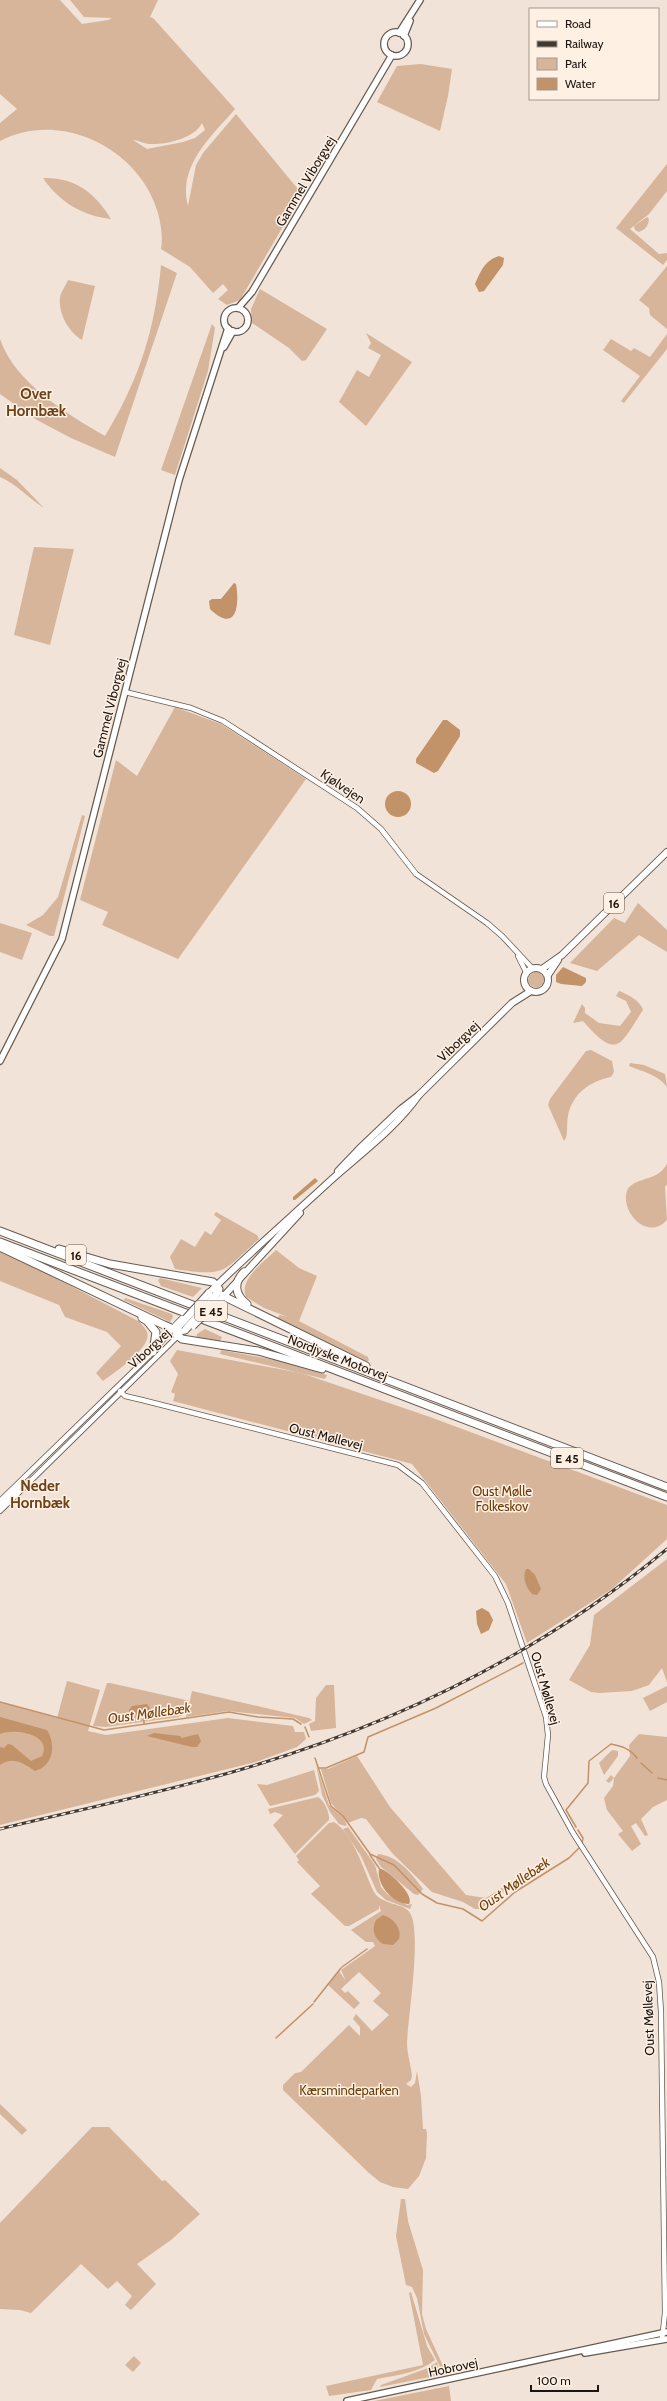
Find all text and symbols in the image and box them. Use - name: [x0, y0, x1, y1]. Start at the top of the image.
- legend: [529, 8, 659, 100]
- text: Road: [565, 16, 591, 31]
- text: Railway: [565, 36, 603, 51]
- text: Park: [565, 56, 587, 71]
- text: Water: [565, 76, 596, 91]
- street label: Gammel Viborgvej: [272, 133, 339, 229]
- district label: Over Hornbæk: [6, 385, 67, 420]
- street label: Gammel Viborgvej: [89, 656, 130, 760]
- street label: Kjølvejen: [317, 765, 368, 807]
- road number: 16: [604, 893, 624, 913]
- street label: Viborgvej: [434, 1017, 483, 1065]
- road number: 16: [66, 1245, 86, 1265]
- road number: E 45: [195, 1301, 227, 1321]
- street label: Viborgvej: [125, 1324, 174, 1372]
- street label: Nordjyske Motorvej: [285, 1331, 390, 1384]
- street label: Oust Møllevej: [287, 1419, 365, 1454]
- road number: E 45: [551, 1448, 583, 1468]
- district label: Neder Hornbæk: [10, 1477, 71, 1512]
- park label: Oust Mølle Folkeskov: [472, 1483, 532, 1514]
- street label: Oust Møllevej: [527, 1650, 564, 1727]
- water label: Oust Møllebæk: [107, 1698, 192, 1728]
- water label: Oust Møllebæk: [475, 1852, 554, 1915]
- street label: Oust Møllevej: [639, 1980, 658, 2056]
- park label: Kærsmindeparken: [299, 2082, 399, 2098]
- street label: Hobrovej: [427, 2354, 479, 2381]
- scale bar: [531, 2367, 598, 2393]
- text: 100 m: [537, 2373, 571, 2388]

